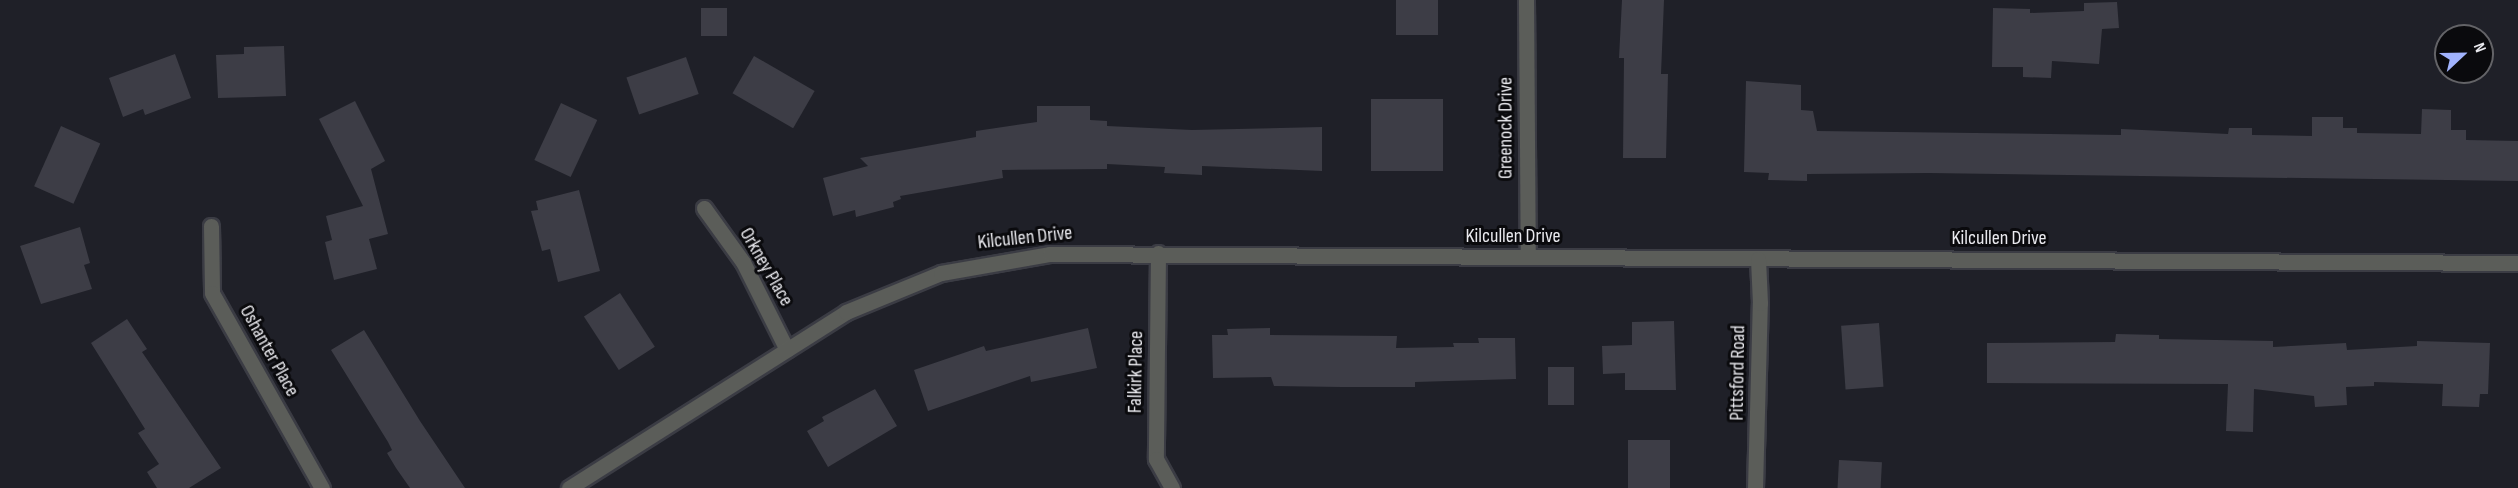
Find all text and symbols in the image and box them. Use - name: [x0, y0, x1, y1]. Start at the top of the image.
- north arrow: [2434, 24, 2494, 84]
- text: N: [2469, 40, 2490, 55]
- street label: Greenock Drive: [1494, 77, 1518, 179]
- street label: Kilcullen Drive: [976, 221, 1074, 255]
- street label: Orkney Place: [734, 224, 798, 310]
- street label: Kilcullen Drive: [1465, 224, 1561, 248]
- street label: Kilcullen Drive: [1951, 226, 2047, 250]
- street label: Oshanter Place: [234, 301, 304, 401]
- street label: Pittsford Road: [1725, 325, 1751, 421]
- street label: Falkirk Place: [1123, 331, 1149, 413]

